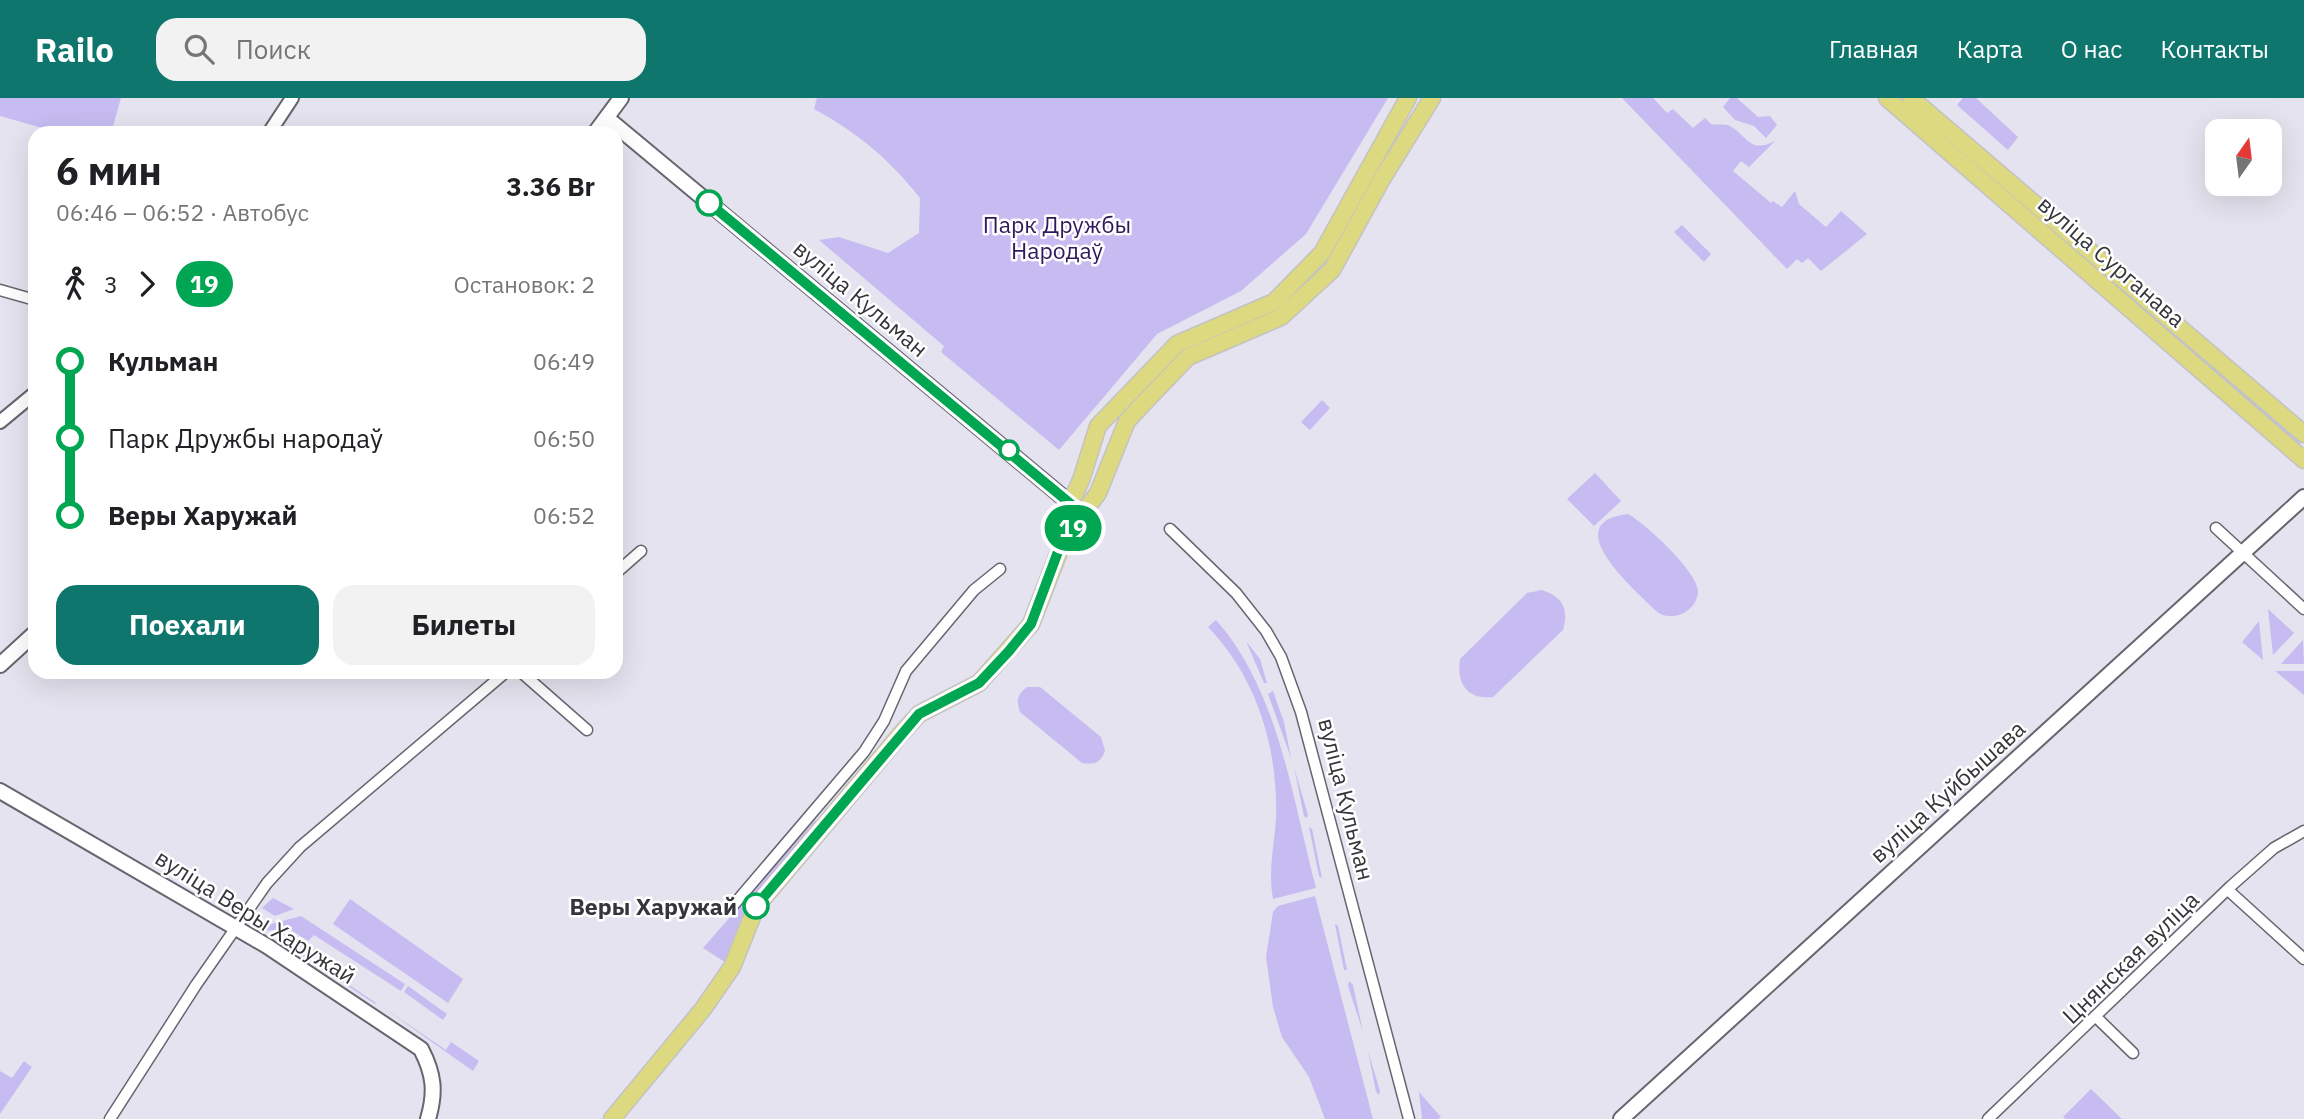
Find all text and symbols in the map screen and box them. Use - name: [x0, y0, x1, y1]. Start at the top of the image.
- search box: [156, 18, 646, 81]
- text: Railo: [35, 28, 114, 71]
- icon: search: [180, 30, 218, 68]
- text: Поиск: [236, 32, 311, 66]
- text: Главная: [1829, 33, 1919, 65]
- text: Карта: [1957, 33, 2023, 65]
- text: О нас: [2061, 33, 2122, 65]
- text: Контакты: [2160, 33, 2269, 65]
- north arrow: [2205, 119, 2282, 196]
- map controls: [2205, 119, 2282, 196]
- text: 6 мин: [56, 146, 162, 195]
- text: 3.36 Br: [506, 169, 595, 203]
- street label: вуліца Сурганава: [2032, 189, 2192, 333]
- unlabelled marker: [696, 190, 722, 216]
- text: 06:46 – 06:52 · Автобус: [56, 197, 309, 227]
- park label: Парк Дружбы Народаў: [983, 209, 1131, 265]
- street label: вуліца Кульман: [788, 233, 934, 363]
- icon: walk: [56, 265, 94, 303]
- icon: forward: [128, 265, 166, 303]
- text: 19: [190, 268, 219, 300]
- text: 3: [104, 269, 118, 299]
- text: Остановок: 2: [454, 269, 595, 299]
- text: Кульман: [108, 344, 218, 378]
- text: 06:49: [533, 346, 595, 376]
- text: Парк Дружбы народаў: [108, 421, 383, 455]
- text: 06:50: [533, 423, 595, 453]
- unlabelled marker: [999, 440, 1019, 460]
- text: Веры Харужай: [108, 498, 297, 532]
- text: 06:52: [533, 500, 595, 530]
- line badge: 19: [1042, 505, 1104, 551]
- text: 19: [1059, 512, 1087, 544]
- button: Поехали: [56, 585, 319, 665]
- button: Билеты: [333, 585, 595, 665]
- street label: вуліца Куйбышава: [1863, 713, 2031, 869]
- street label: вуліца Кульман: [1312, 715, 1382, 883]
- street label: вуліца Веры Харужай: [150, 842, 362, 990]
- street label: Цнянская вуліца: [2055, 884, 2205, 1030]
- place label: Веры Харужай: [569, 891, 737, 921]
- marker: Веры Харужай: [743, 893, 769, 919]

